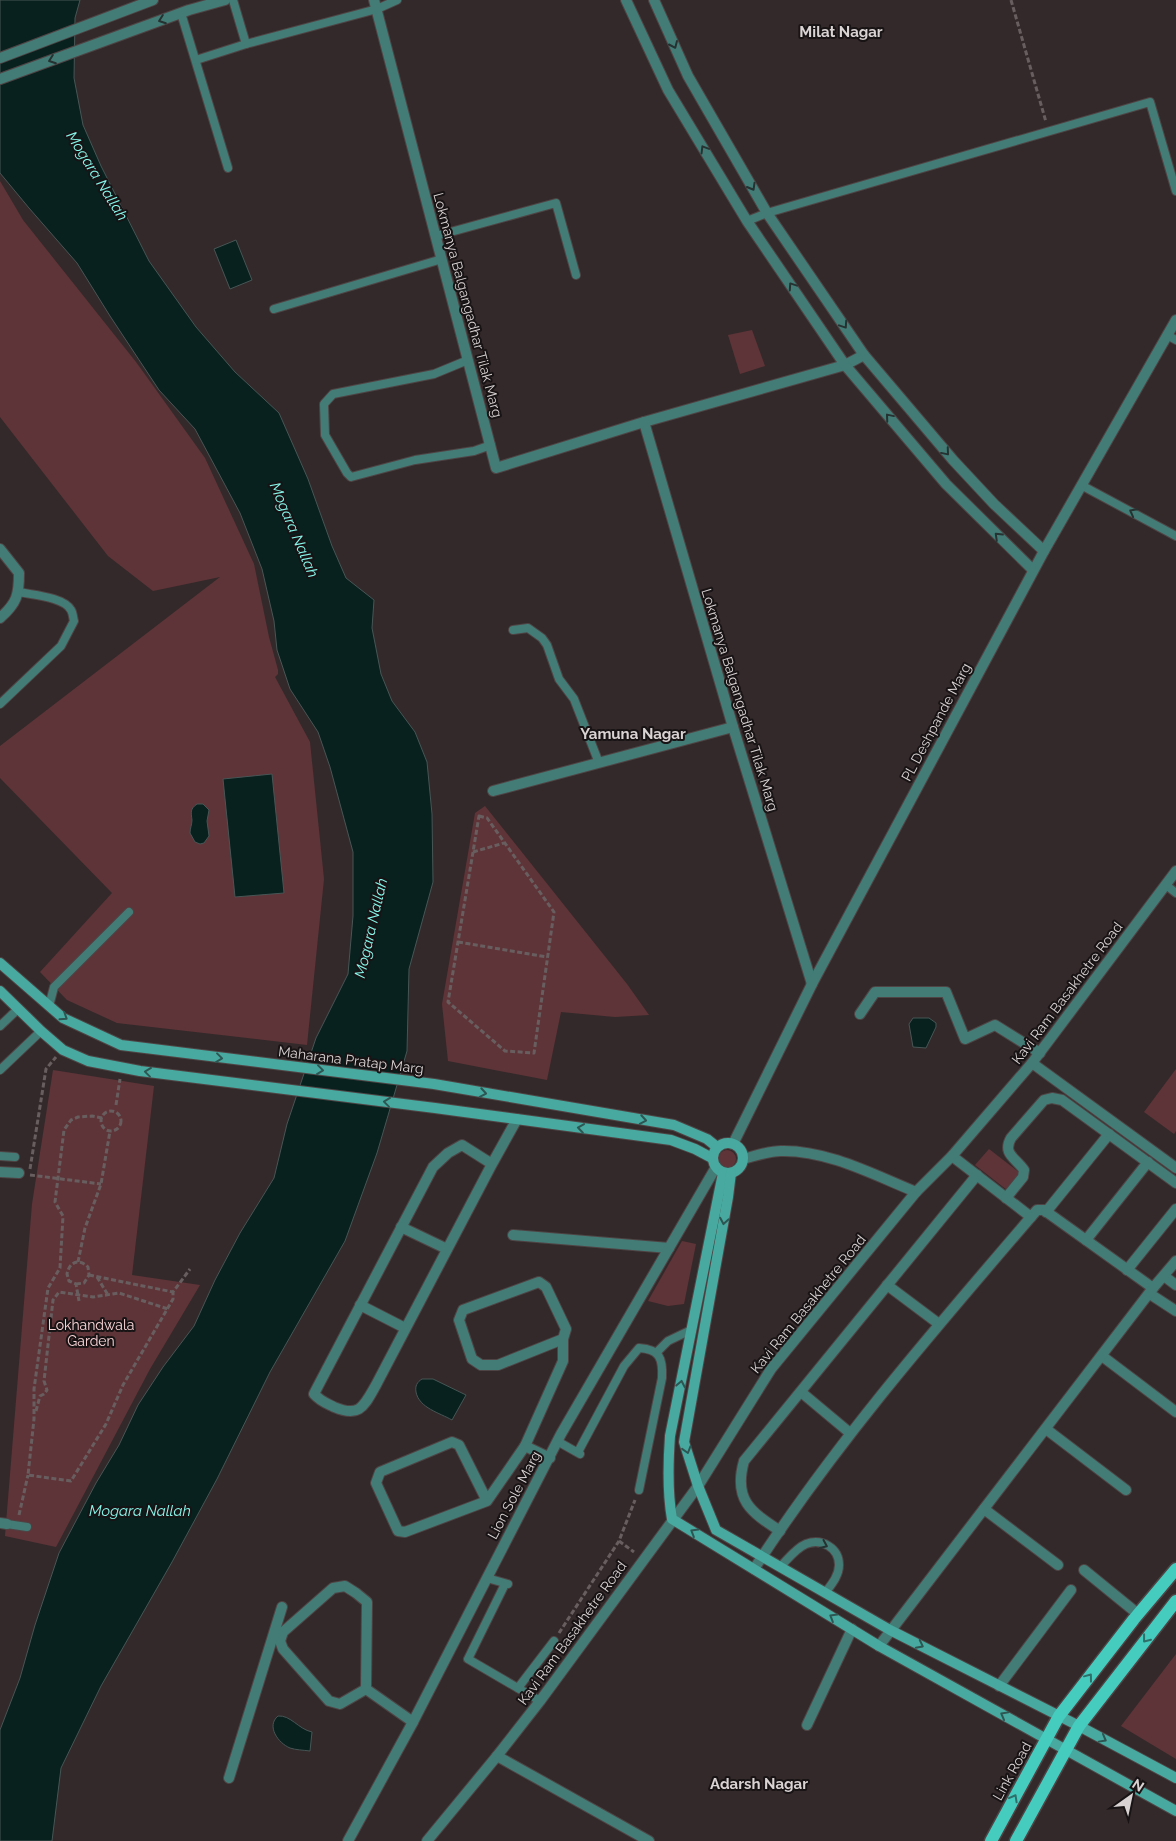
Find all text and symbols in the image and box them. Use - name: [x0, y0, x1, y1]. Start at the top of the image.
- one-way arrow: [158, 14, 167, 24]
- district label: Milat Nagar: [799, 23, 883, 41]
- one-way arrow: [667, 39, 677, 48]
- one-way arrow: [48, 54, 57, 64]
- water label: Mogara Nallah: [62, 128, 132, 224]
- one-way arrow: [701, 146, 711, 155]
- one-way arrow: [746, 181, 756, 190]
- street label: Lokmanya Balgangadhar Tilak Marg: [430, 191, 506, 419]
- one-way arrow: [789, 283, 798, 292]
- one-way arrow: [838, 320, 847, 329]
- one-way arrow: [885, 413, 894, 422]
- one-way arrow: [940, 446, 949, 455]
- water label: Mogara Nallah: [266, 480, 322, 580]
- one-way arrow: [1129, 509, 1138, 519]
- one-way arrow: [995, 533, 1004, 542]
- street label: Lokmanya Balgangadhar Tilak Marg: [698, 587, 782, 813]
- street label: PL Deshpande Marg: [898, 660, 974, 784]
- district label: Yamuna Nagar: [580, 725, 686, 743]
- water label: Mogara Nallah: [351, 876, 391, 980]
- street label: Kavi Ram Basakhetre Road: [1008, 919, 1126, 1067]
- one-way arrow: [58, 1011, 67, 1020]
- street label: Maharana Pratap Marg: [277, 1043, 425, 1077]
- one-way arrow: [214, 1052, 223, 1062]
- one-way arrow: [316, 1064, 324, 1075]
- one-way arrow: [144, 1067, 152, 1078]
- one-way arrow: [478, 1087, 487, 1097]
- one-way arrow: [382, 1097, 390, 1108]
- one-way arrow: [638, 1115, 647, 1125]
- one-way arrow: [576, 1123, 584, 1134]
- one-way arrow: [719, 1217, 729, 1226]
- street label: Kavi Ram Basakhetre Road: [747, 1232, 869, 1376]
- park label: Lokhandwala Garden: [48, 1317, 134, 1349]
- one-way arrow: [675, 1379, 685, 1388]
- one-way arrow: [681, 1445, 691, 1454]
- street label: Lion Sole Marg: [484, 1448, 544, 1542]
- water label: Mogara Nallah: [89, 1502, 191, 1520]
- one-way arrow: [691, 1529, 700, 1539]
- one-way arrow: [819, 1539, 828, 1549]
- street label: Kavi Ram Basakhetre Road: [515, 1558, 629, 1708]
- one-way arrow: [829, 1614, 838, 1624]
- one-way arrow: [1143, 1633, 1152, 1643]
- one-way arrow: [915, 1639, 924, 1649]
- one-way arrow: [1083, 1673, 1092, 1683]
- one-way arrow: [1001, 1711, 1010, 1721]
- one-way arrow: [1097, 1732, 1106, 1742]
- street label: Link Road: [990, 1739, 1034, 1803]
- north arrow: [1106, 1771, 1156, 1821]
- district label: Adarsh Nagar: [710, 1775, 808, 1793]
- text: N: [1129, 1775, 1147, 1795]
- one-way arrow: [1008, 1795, 1018, 1804]

